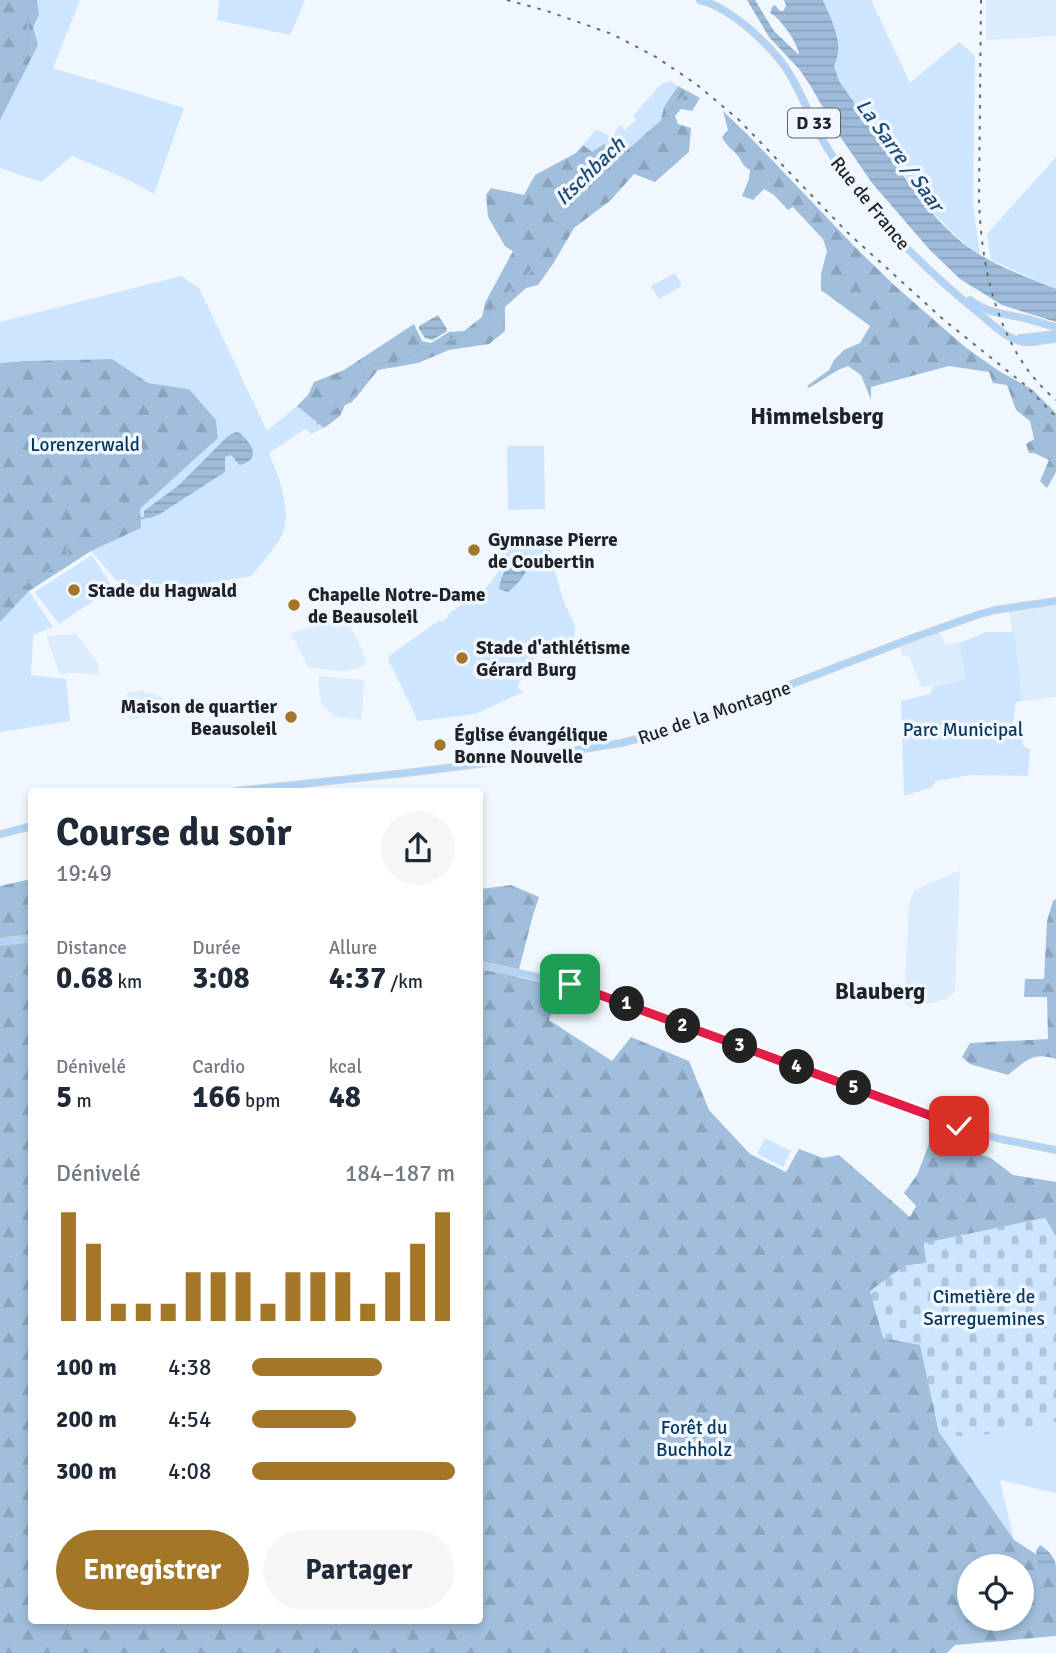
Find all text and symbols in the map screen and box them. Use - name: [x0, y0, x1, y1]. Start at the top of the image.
- water label: La Sarre / Saar: [850, 94, 951, 219]
- road number: D 33: [788, 109, 840, 138]
- water label: Itschbach: [550, 131, 631, 211]
- street label: Rue de France: [825, 152, 915, 255]
- district label: Himmelsberg: [750, 402, 884, 431]
- park label: Lorenzerwald: [30, 433, 140, 457]
- place label: Gymnase Pierre de Coubertin: [488, 528, 618, 574]
- marker: Gymnase Pierre de Coubertin: [466, 542, 482, 558]
- place label: Stade du Hagwald: [88, 579, 237, 603]
- marker: Stade du Hagwald: [66, 582, 82, 598]
- place label: Chapelle Notre-Dame de Beausoleil: [308, 583, 486, 629]
- marker: Chapelle Notre-Dame de Beausoleil: [286, 597, 302, 613]
- place label: Stade d'athlétisme Gérard Burg: [476, 636, 630, 682]
- marker: Stade d'athlétisme Gérard Burg: [454, 650, 470, 666]
- street label: Rue de la Montagne: [635, 676, 794, 750]
- place label: Maison de quartier Beausoleil: [120, 695, 277, 741]
- marker: Maison de quartier Beausoleil: [283, 709, 299, 725]
- park label: Parc Municipal: [903, 718, 1023, 742]
- place label: Église évangélique Bonne Nouvelle: [454, 723, 608, 769]
- marker: Église évangélique Bonne Nouvelle: [432, 737, 448, 753]
- text: Course du soir: [56, 809, 292, 856]
- button: share: [381, 811, 455, 885]
- text: 19:49: [56, 859, 112, 888]
- text: Distance: [56, 936, 127, 960]
- text: Durée: [192, 936, 241, 960]
- text: Allure: [329, 936, 377, 960]
- pin: [540, 954, 600, 1014]
- text: 0.68: [56, 960, 113, 997]
- text: 3:08: [192, 960, 250, 997]
- text: 4:37: [329, 960, 386, 997]
- icon: arrive: [551, 965, 589, 1003]
- text: km: [113, 970, 142, 994]
- text: /km: [386, 970, 423, 994]
- district label: Blauberg: [835, 977, 925, 1006]
- pin: 1: [610, 986, 644, 1021]
- text: 1: [621, 991, 632, 1015]
- pin: 2: [666, 1009, 700, 1044]
- text: 2: [677, 1013, 688, 1037]
- pin: 3: [722, 1028, 758, 1064]
- text: 3: [734, 1033, 745, 1057]
- pin: 4: [780, 1050, 814, 1084]
- text: 4: [791, 1054, 802, 1078]
- text: Dénivelé: [56, 1055, 126, 1079]
- text: Cardio: [192, 1055, 245, 1079]
- text: kcal: [329, 1055, 362, 1079]
- pin: 5: [836, 1070, 872, 1106]
- text: 5: [848, 1075, 859, 1099]
- text: 5: [56, 1079, 72, 1116]
- text: 166: [192, 1079, 241, 1116]
- text: 48: [329, 1079, 361, 1116]
- text: m: [72, 1089, 92, 1113]
- text: bpm: [241, 1089, 280, 1113]
- pin: [929, 1096, 989, 1156]
- icon: check: [940, 1107, 978, 1145]
- text: Dénivelé: [56, 1159, 141, 1188]
- text: 184–187 m: [345, 1159, 455, 1188]
- park label: Cimetière de Sarreguemines: [923, 1285, 1045, 1331]
- text: 100 m: [56, 1353, 117, 1382]
- text: 4:38: [168, 1353, 211, 1382]
- text: 200 m: [56, 1405, 117, 1434]
- text: 4:54: [168, 1405, 211, 1434]
- park label: Forêt du Buchholz: [656, 1416, 732, 1462]
- text: 300 m: [56, 1457, 117, 1486]
- text: 4:08: [168, 1457, 211, 1486]
- button: Enregistrer: [56, 1530, 249, 1610]
- button: Partager: [263, 1530, 455, 1610]
- map controls: [957, 1554, 1034, 1631]
- button: locate: [957, 1554, 1034, 1631]

